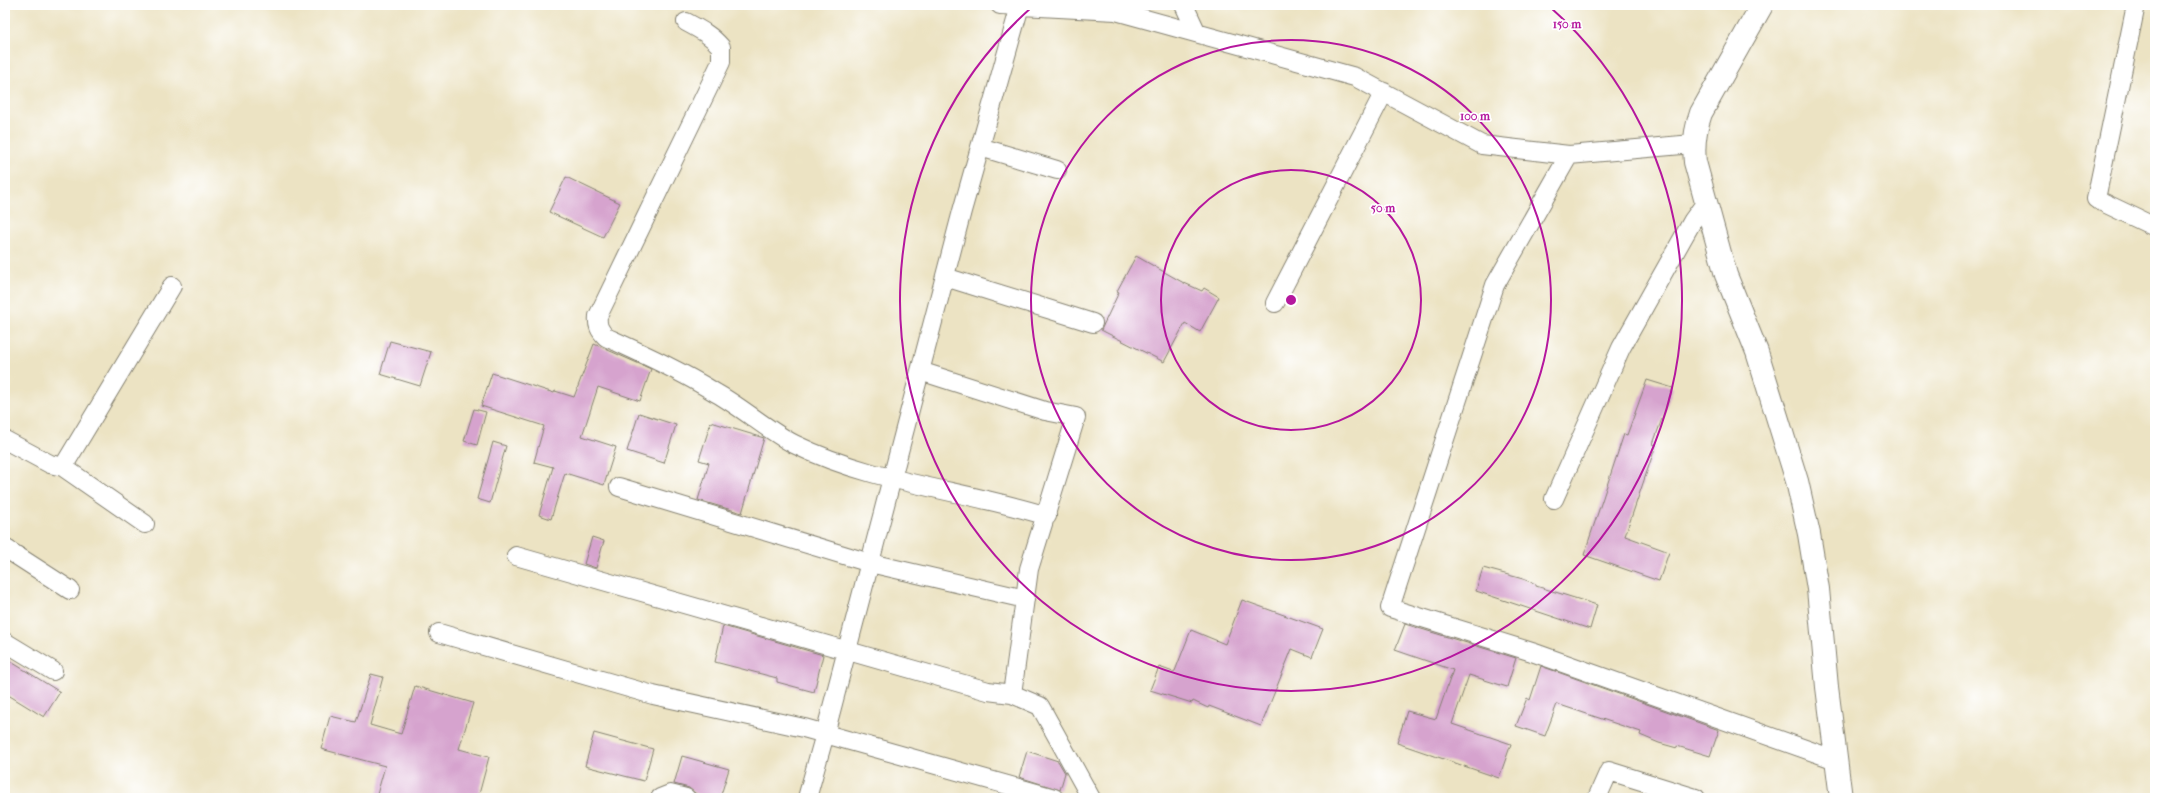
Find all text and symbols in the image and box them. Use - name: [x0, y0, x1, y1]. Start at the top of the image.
- text: 150 m: [1553, 17, 1582, 31]
- text: 100 m: [1460, 109, 1491, 123]
- text: 50 m: [1371, 201, 1396, 215]
- centre of rings: [1284, 293, 1298, 307]

